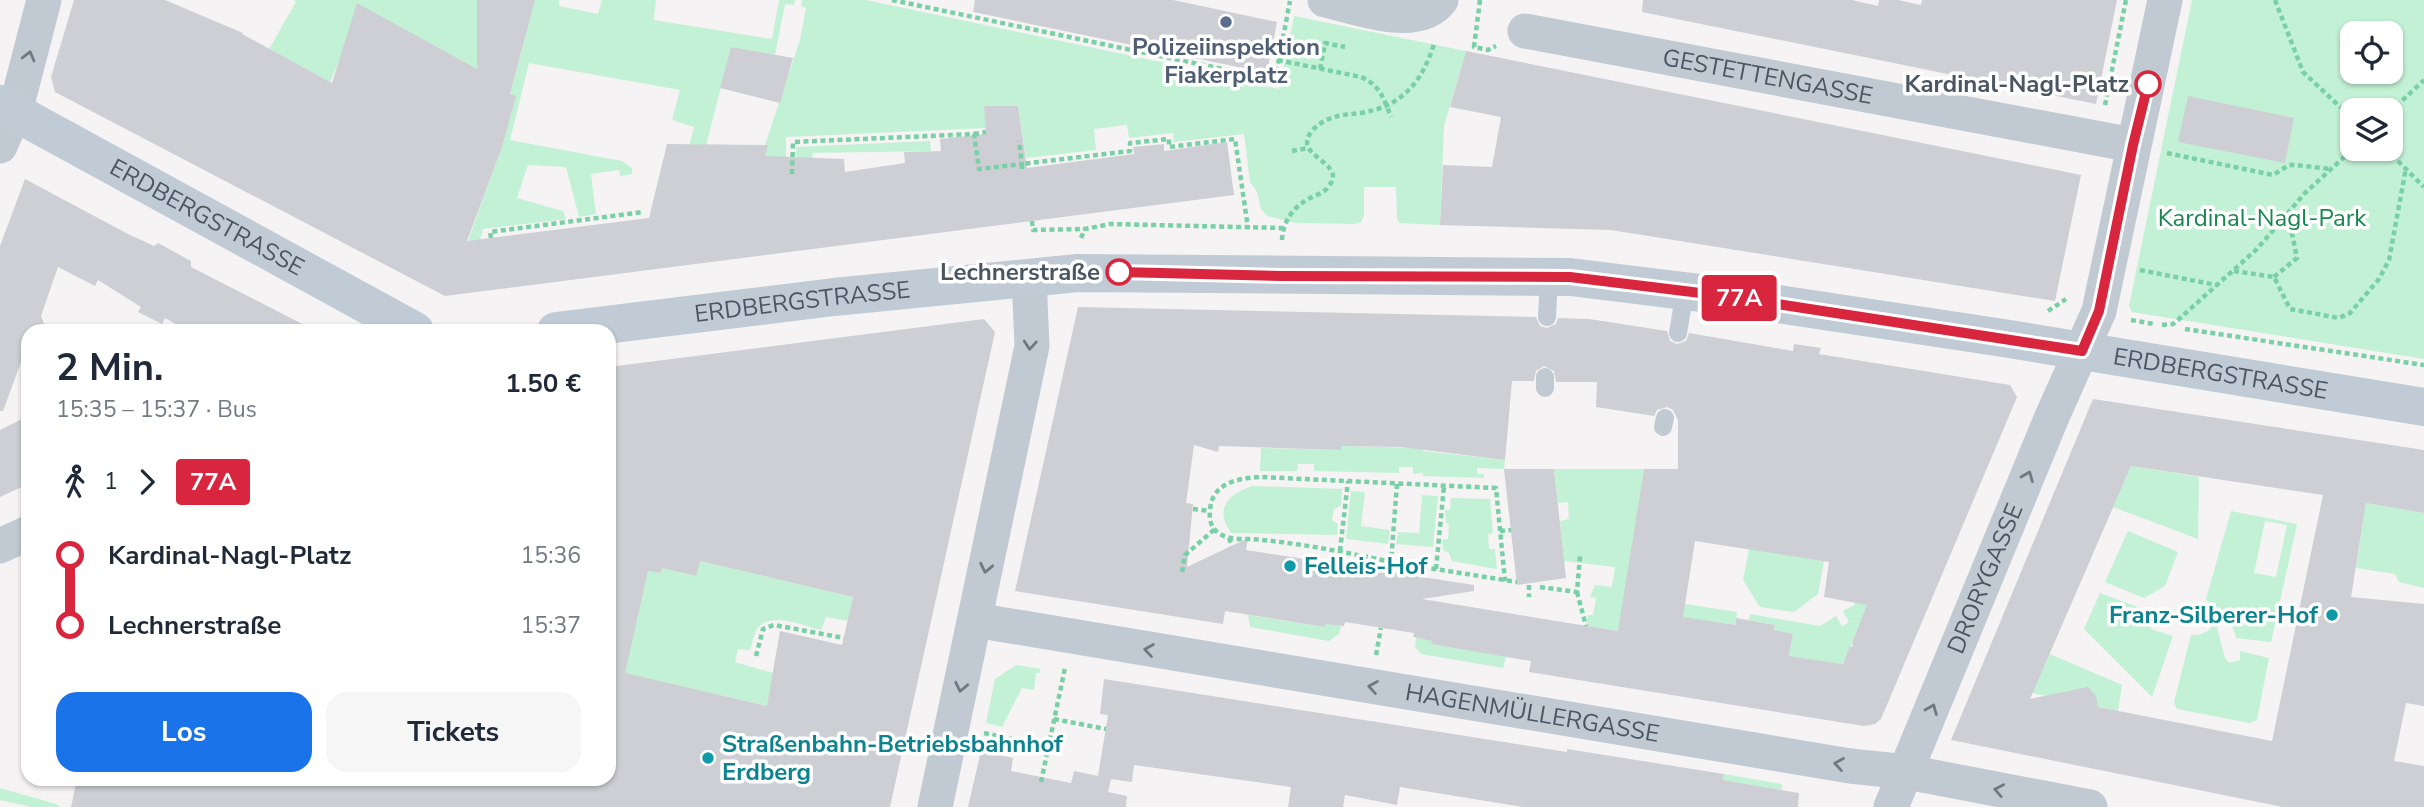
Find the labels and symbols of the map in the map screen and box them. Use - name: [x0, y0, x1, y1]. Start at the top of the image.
- marker: Polizeiinspektion Fiakerplatz: [1218, 14, 1234, 30]
- place label: Polizeiinspektion Fiakerplatz: [1132, 31, 1320, 91]
- street label: GESTETTENGASSE: [1660, 41, 1875, 112]
- one-way arrow: [21, 50, 35, 62]
- place label: Kardinal-Nagl-Platz: [1904, 68, 2129, 100]
- marker: Kardinal-Nagl-Platz: [2135, 71, 2161, 97]
- street label: ERDBERGSTRASSE: [104, 151, 310, 283]
- park label: Kardinal-Nagl-Park: [2158, 202, 2367, 234]
- place label: Lechnerstraße: [940, 256, 1100, 288]
- marker: Lechnerstraße: [1106, 259, 1132, 285]
- street label: ERDBERGSTRASSE: [693, 274, 912, 330]
- line badge: 77A: [1699, 275, 1779, 321]
- one-way arrow: [1023, 340, 1038, 351]
- street label: ERDBERGSTRASSE: [2111, 340, 2330, 407]
- one-way arrow: [2020, 470, 2034, 483]
- street label: DRORYGASSE: [1940, 499, 2030, 659]
- place label: Felleis-Hof: [1304, 550, 1429, 582]
- marker: Felleis-Hof: [1282, 558, 1298, 574]
- one-way arrow: [979, 562, 994, 574]
- place label: Franz-Silberer-Hof: [2109, 599, 2319, 631]
- marker: Franz-Silberer-Hof: [2324, 607, 2340, 623]
- one-way arrow: [1143, 643, 1155, 658]
- street label: HAGENMÜLLERGASSE: [1403, 676, 1662, 750]
- one-way arrow: [1367, 680, 1379, 695]
- one-way arrow: [954, 681, 969, 693]
- one-way arrow: [1924, 703, 1938, 715]
- place label: Straßenbahn-Betriebsbahnhof Erdberg: [722, 728, 1064, 788]
- marker: Straßenbahn-Betriebsbahnhof Erdberg: [700, 750, 716, 766]
- one-way arrow: [1833, 757, 1845, 772]
- one-way arrow: [1993, 783, 2005, 798]

